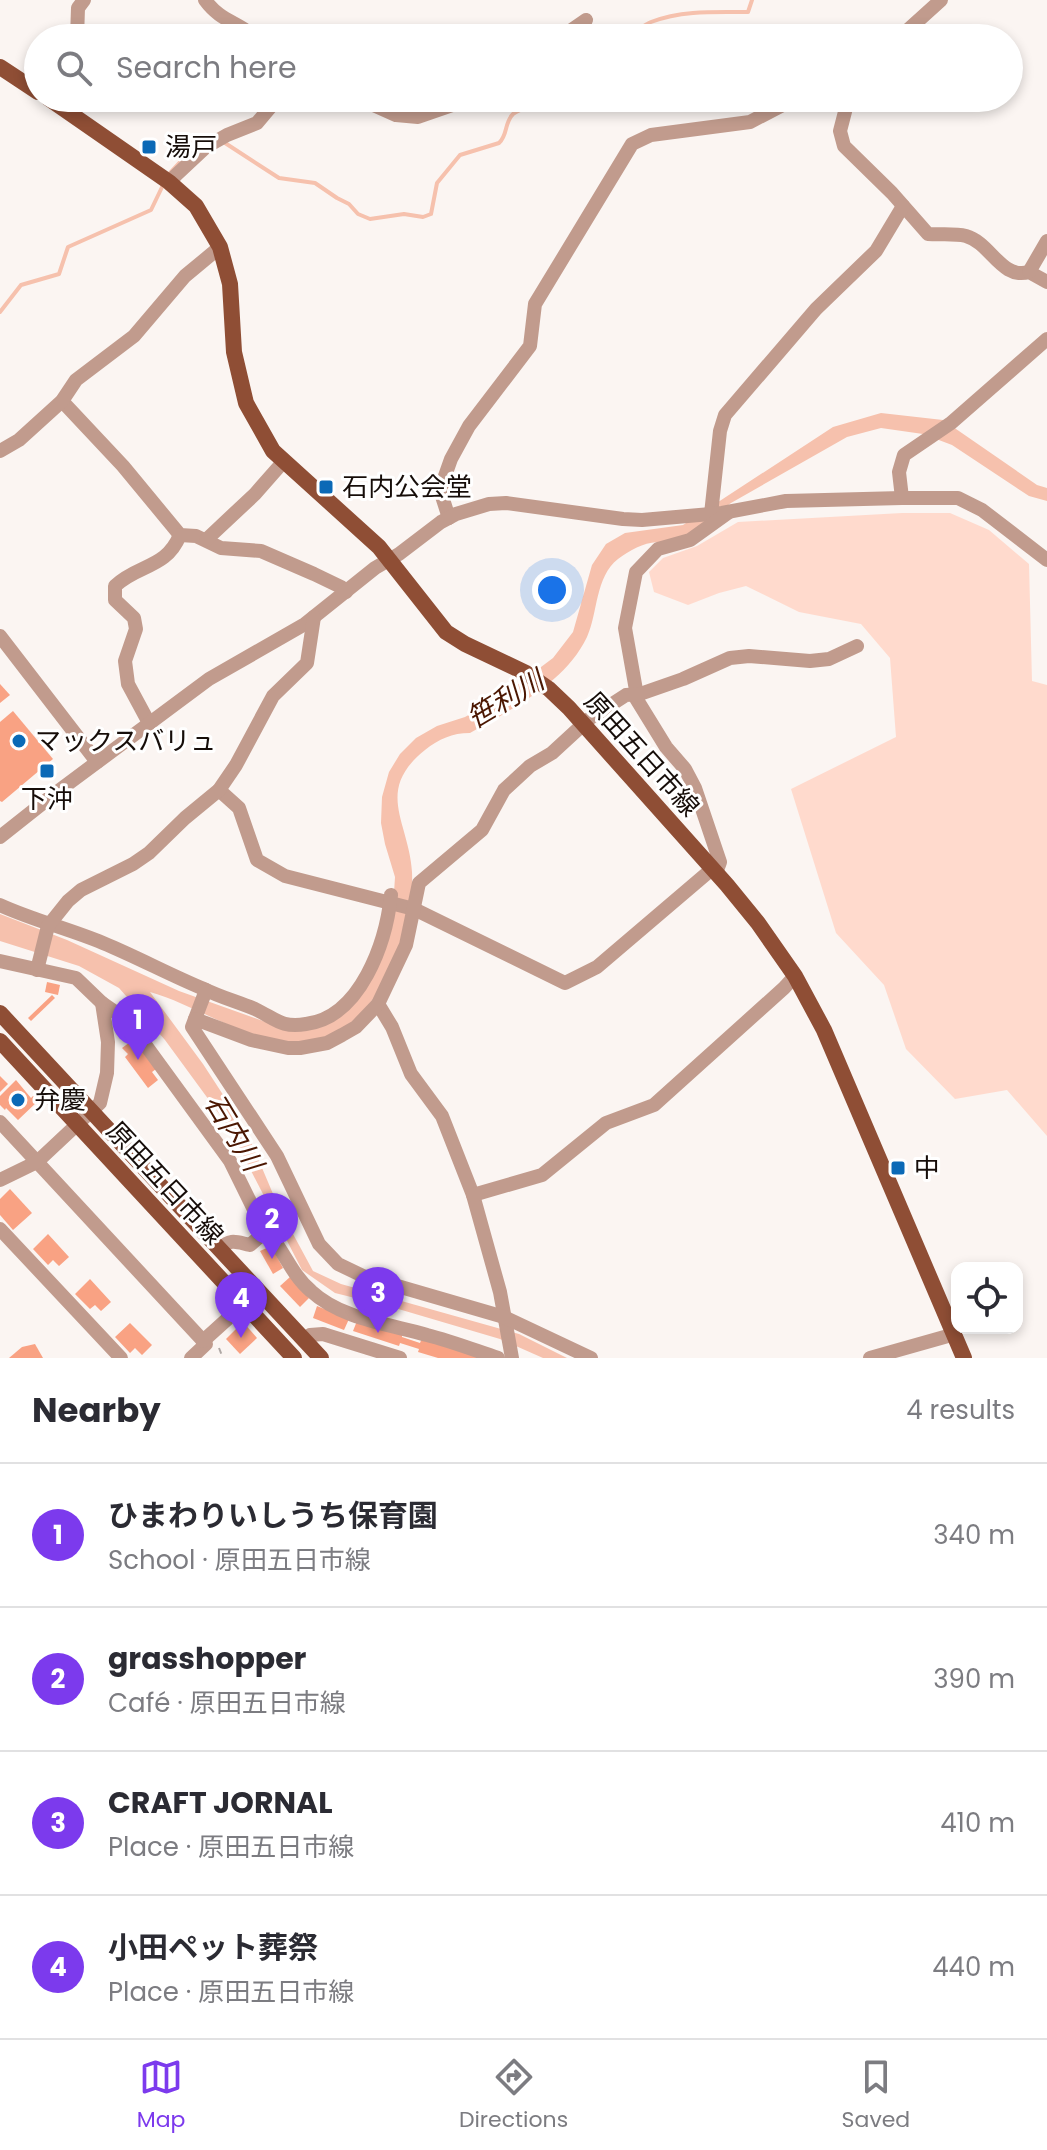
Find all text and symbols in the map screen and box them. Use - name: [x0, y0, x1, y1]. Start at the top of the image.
- search box: [24, 24, 1023, 112]
- icon: search: [52, 46, 96, 90]
- text: Search here: [116, 46, 297, 89]
- place label: 湯戸: [165, 129, 217, 165]
- marker: 湯戸: [140, 138, 158, 156]
- place label: 石内公会堂: [342, 469, 472, 505]
- marker: 石内公会堂: [317, 478, 335, 496]
- your location: [532, 570, 572, 610]
- water label: 笹利川: [459, 660, 554, 738]
- street label: 原田五日市線: [576, 684, 708, 824]
- place label: マックスバリュ: [35, 723, 216, 759]
- marker: マックスバリュ: [10, 732, 28, 750]
- marker: 下沖: [38, 762, 56, 780]
- place label: 下沖: [21, 781, 73, 817]
- pin: 1: [112, 994, 164, 1060]
- place label: 弁慶: [34, 1082, 86, 1118]
- water label: 石内川: [195, 1086, 273, 1181]
- marker: 弁慶: [9, 1091, 27, 1109]
- street label: 原田五日市線: [99, 1114, 231, 1252]
- place label: 中: [914, 1150, 940, 1186]
- marker: 中: [889, 1159, 907, 1177]
- pin: 2: [246, 1193, 298, 1259]
- map controls: [951, 1262, 1023, 1334]
- button: locate: [951, 1262, 1023, 1334]
- pin: 3: [352, 1267, 404, 1333]
- pin: 4: [215, 1272, 267, 1338]
- text: Nearby: [32, 1386, 161, 1434]
- text: 4 results: [906, 1392, 1015, 1428]
- text: ひまわりいしうち保育園: [108, 1494, 438, 1537]
- text: 1: [53, 1517, 63, 1553]
- text: 340 m: [933, 1517, 1015, 1553]
- text: School · 原田五日市線: [108, 1542, 371, 1578]
- text: grasshopper: [108, 1637, 306, 1680]
- text: 2: [51, 1661, 65, 1697]
- text: 390 m: [933, 1661, 1015, 1697]
- text: Café · 原田五日市線: [108, 1685, 346, 1721]
- text: CRAFT JORNAL: [108, 1781, 333, 1824]
- text: 3: [50, 1805, 66, 1841]
- text: 410 m: [940, 1805, 1015, 1841]
- text: Place · 原田五日市線: [108, 1829, 354, 1865]
- text: 小田ペット葬祭: [108, 1926, 318, 1969]
- text: 4: [49, 1949, 67, 1985]
- text: 440 m: [932, 1949, 1015, 1985]
- text: Place · 原田五日市線: [108, 1974, 354, 2010]
- tab: Map: [137, 2055, 185, 2136]
- tab: Directions: [459, 2055, 568, 2136]
- tab: Saved: [842, 2055, 910, 2136]

